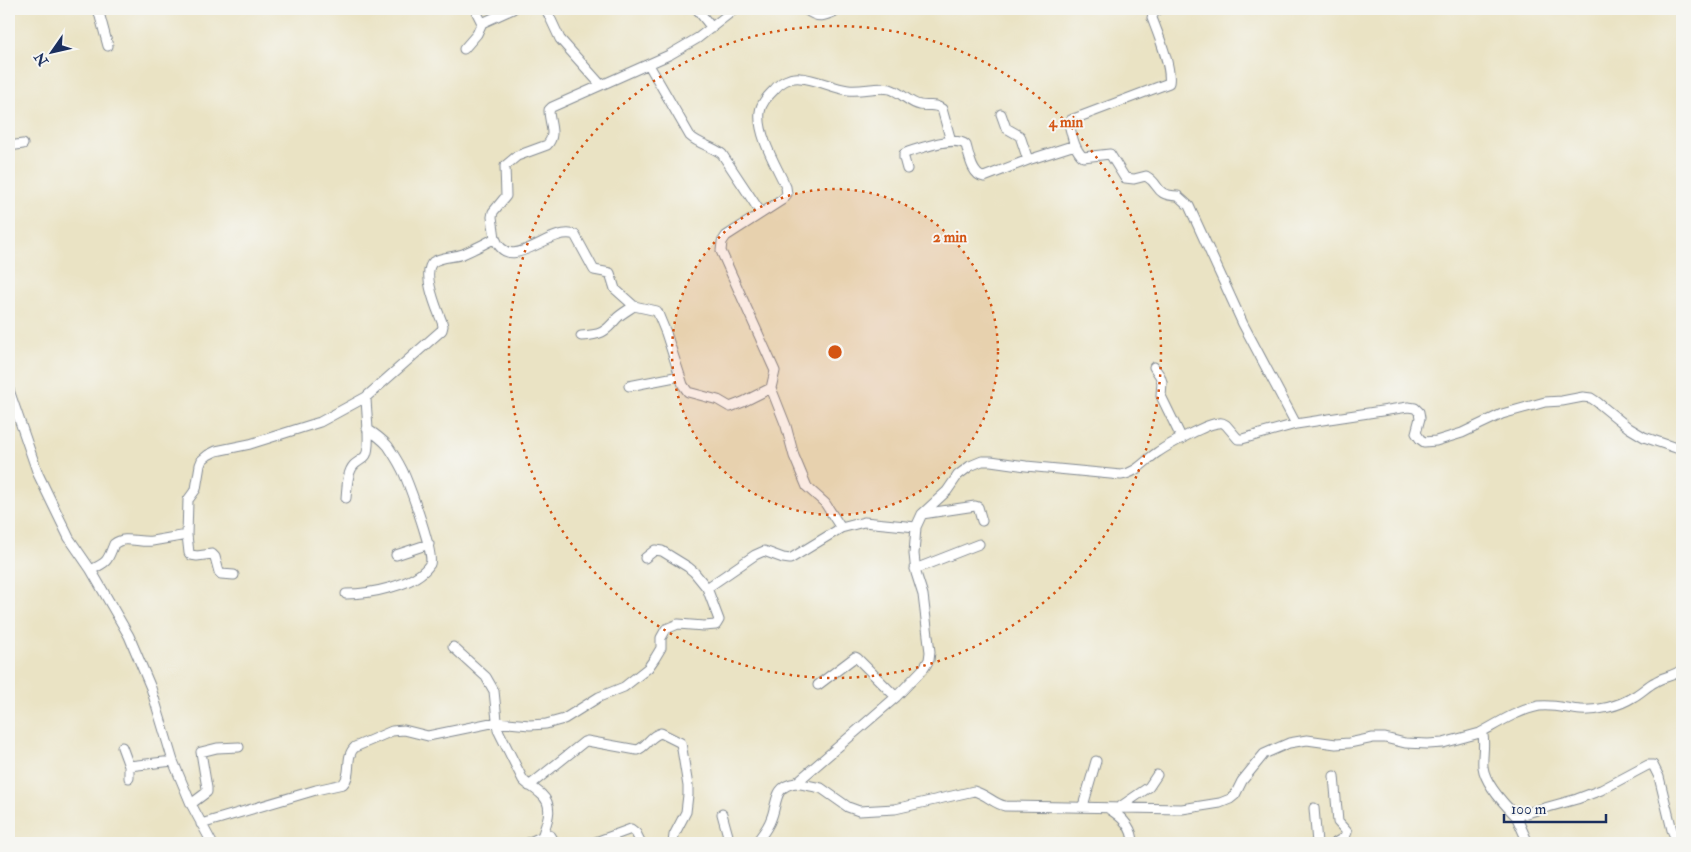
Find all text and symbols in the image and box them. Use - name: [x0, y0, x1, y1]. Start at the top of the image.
- north arrow: [28, 28, 78, 78]
- text: N: [31, 49, 53, 70]
- text: 4 min: [1048, 113, 1084, 132]
- text: 2 min: [933, 228, 967, 247]
- centre of rings: [826, 343, 844, 361]
- scale bar: [1504, 792, 1606, 824]
- text: 100 m: [1511, 800, 1547, 819]

